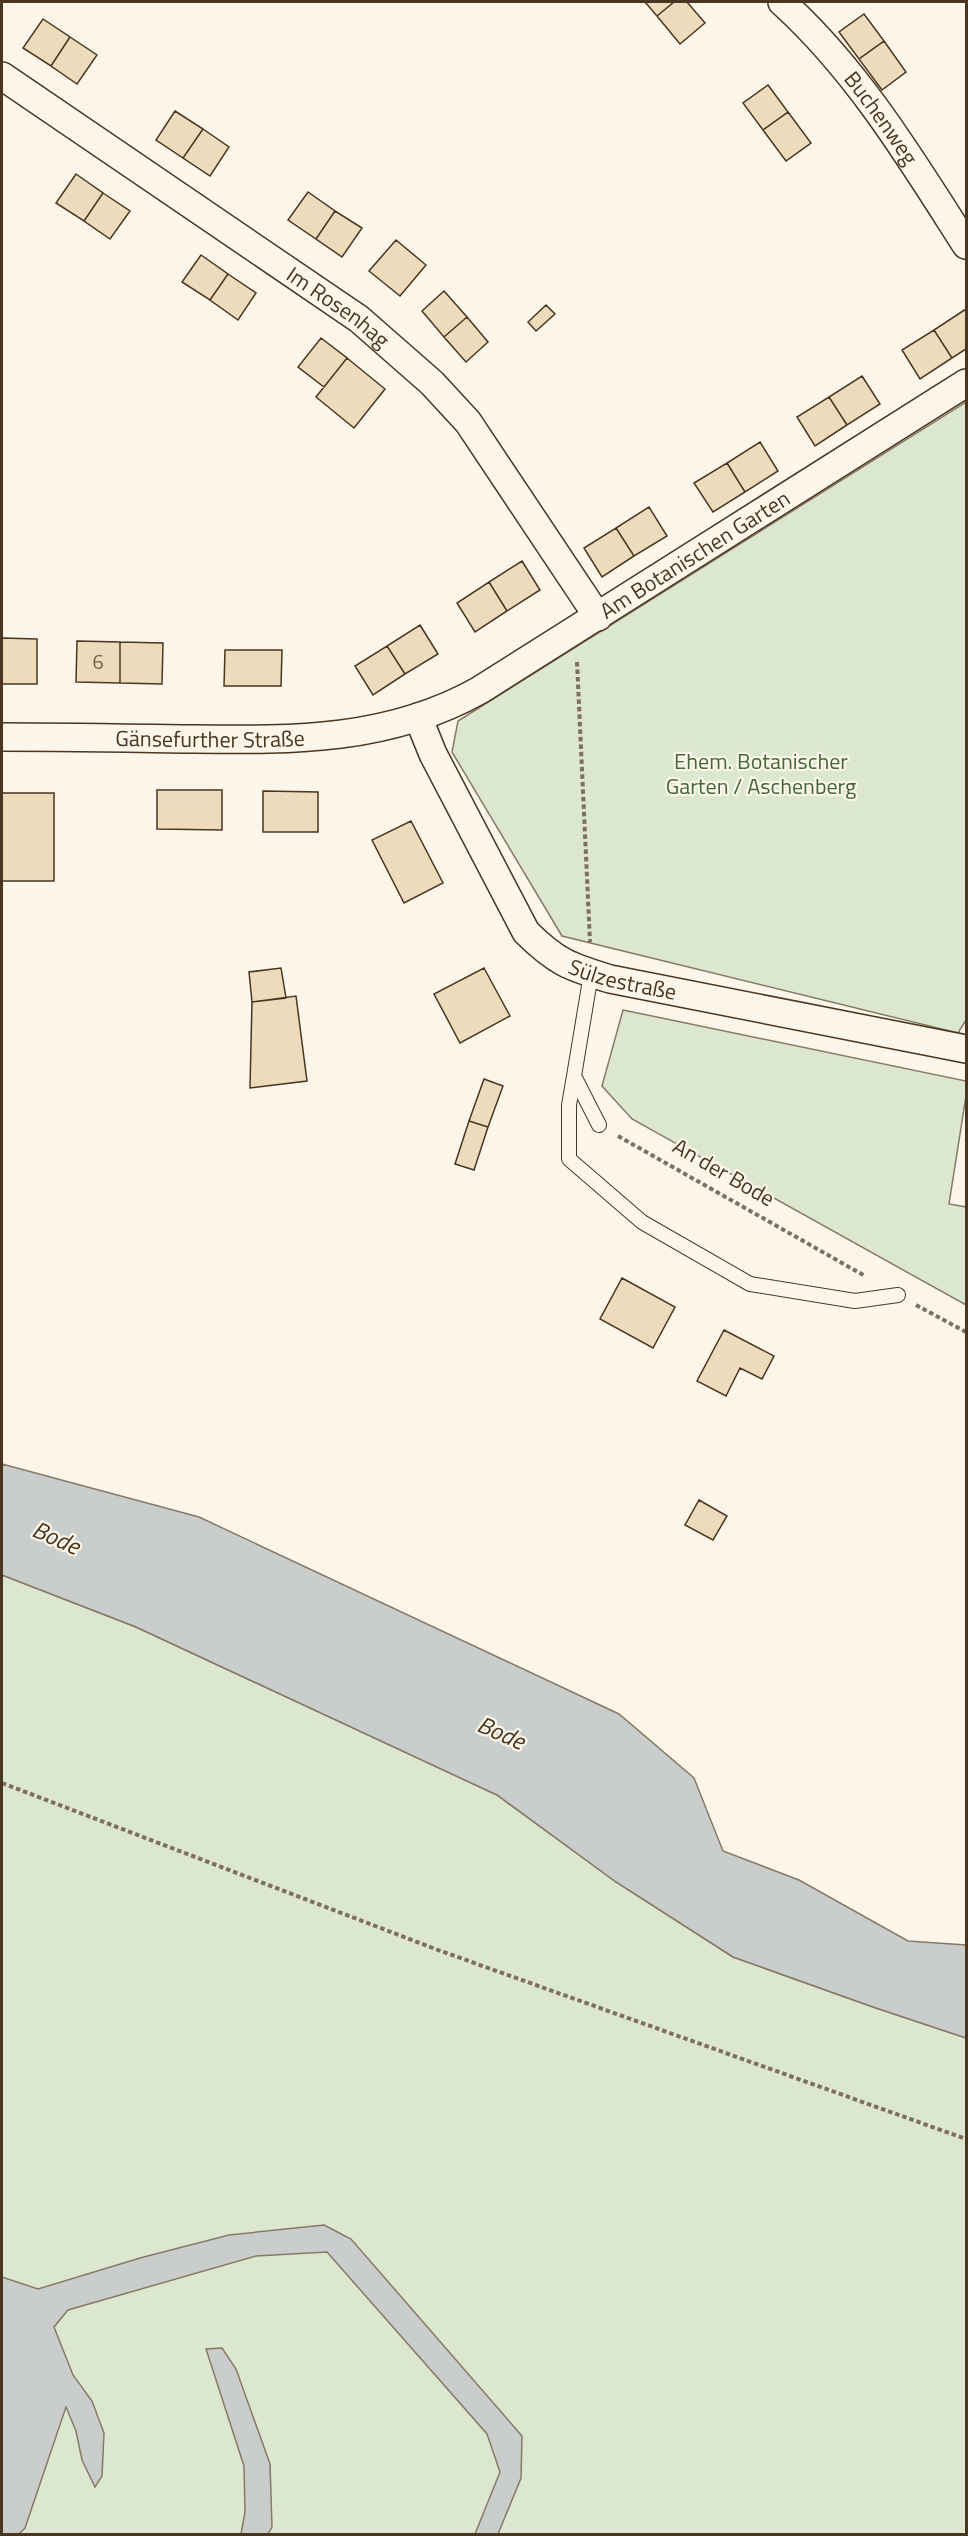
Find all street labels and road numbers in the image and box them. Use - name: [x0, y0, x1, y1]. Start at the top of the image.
- street label: Buchenweg: [836, 64, 927, 172]
- street label: Im Rosenhag: [280, 257, 398, 356]
- street label: Am Botanischen Garten: [593, 481, 797, 627]
- street label: Gänsefurther Straße: [115, 721, 306, 756]
- street label: Sülzestraße: [563, 949, 680, 1009]
- street label: An der Bode: [667, 1129, 781, 1215]

